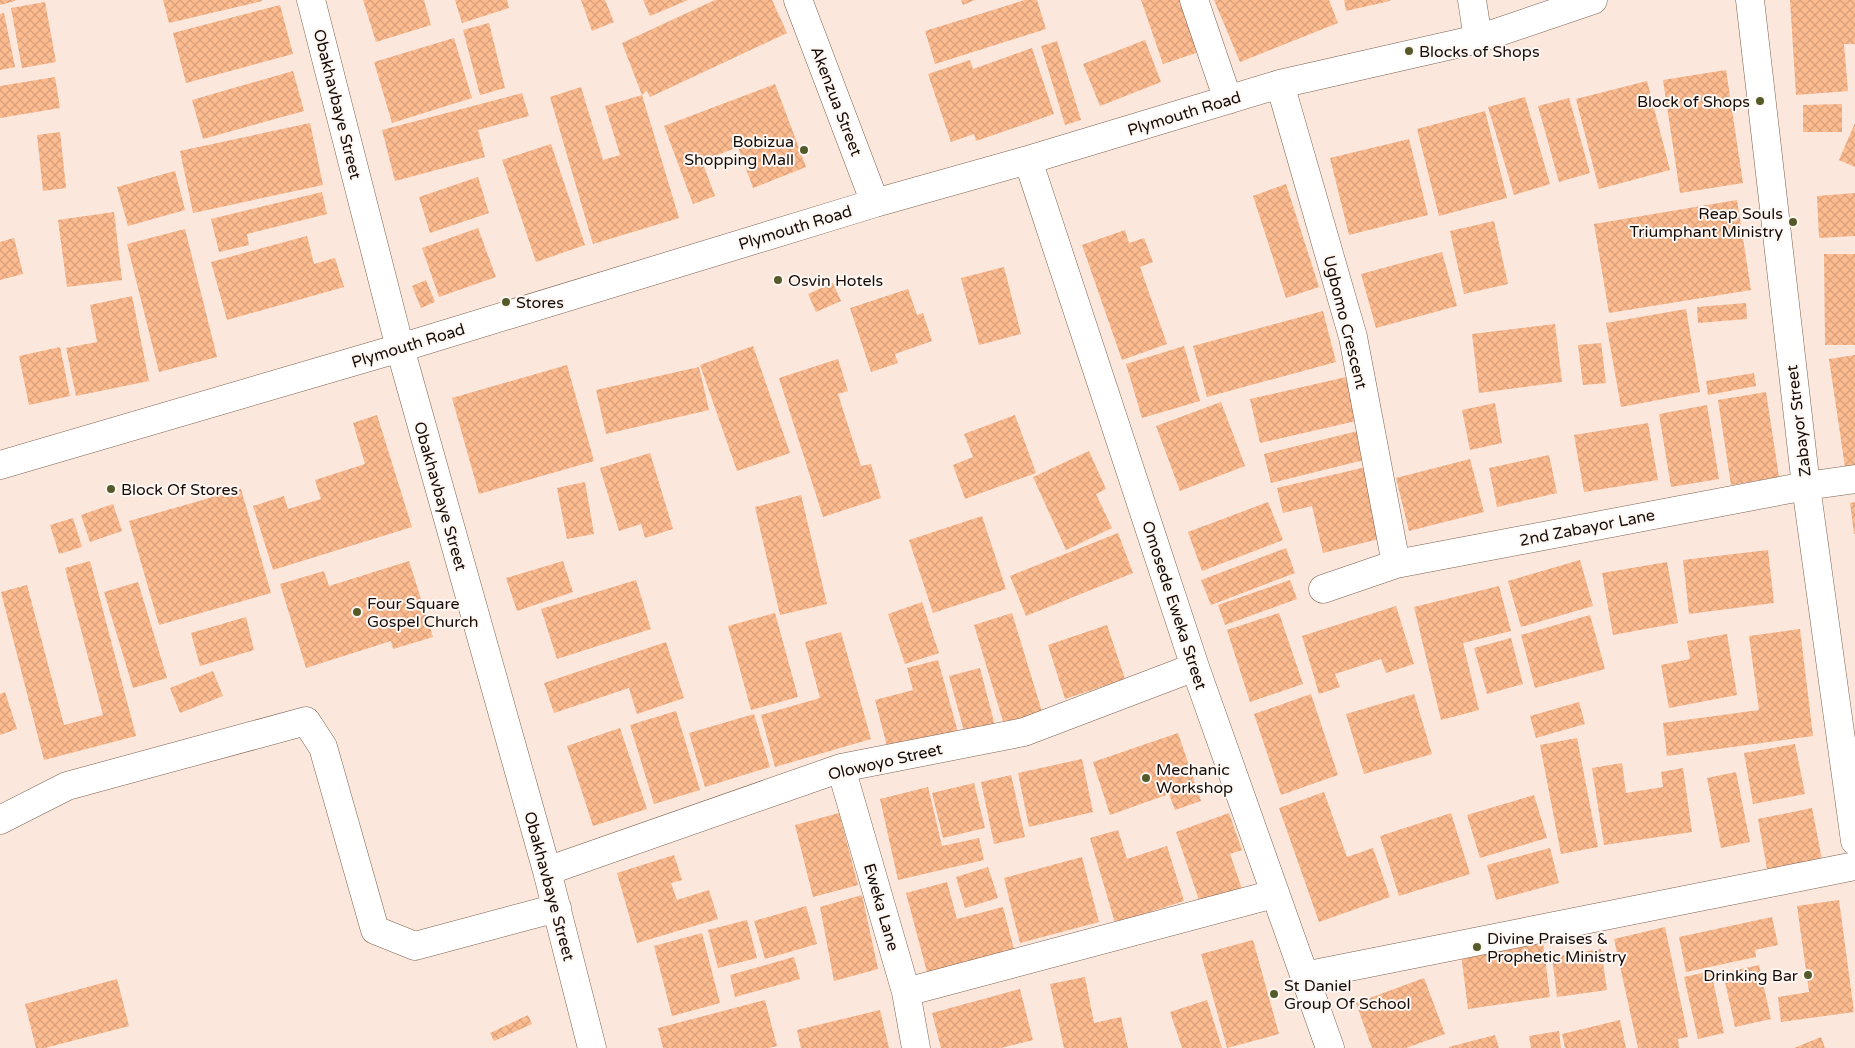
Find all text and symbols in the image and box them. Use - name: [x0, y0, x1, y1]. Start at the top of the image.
- street label: Obakhavbaye Street: [309, 27, 365, 181]
- place label: Blocks of Shops: [1419, 42, 1540, 62]
- street label: Akenzua Street: [806, 44, 866, 159]
- marker: Blocks of Shops: [1403, 45, 1415, 57]
- street label: Plymouth Road: [1125, 87, 1243, 141]
- place label: Block of Shops: [1637, 92, 1750, 112]
- marker: Block of Shops: [1754, 95, 1766, 107]
- place label: Bobizua Shopping Mall: [684, 132, 794, 170]
- marker: Bobizua Shopping Mall: [798, 144, 810, 156]
- street label: Plymouth Road: [736, 201, 854, 255]
- place label: Reap Souls Triumphant Ministry: [1630, 204, 1783, 242]
- marker: Reap Souls Triumphant Ministry: [1787, 216, 1799, 228]
- street label: Ugbomo Crescent: [1319, 253, 1371, 391]
- place label: Osvin Hotels: [788, 271, 883, 291]
- marker: Osvin Hotels: [772, 274, 784, 286]
- place label: Stores: [516, 293, 564, 313]
- marker: Stores: [500, 296, 512, 308]
- street label: Plymouth Road: [349, 319, 467, 373]
- street label: Zabayor Street: [1782, 364, 1816, 478]
- street label: Obakhavbaye Street: [409, 419, 471, 573]
- place label: Block Of Stores: [121, 480, 238, 500]
- marker: Block Of Stores: [105, 483, 117, 495]
- street label: 2nd Zabayor Lane: [1518, 505, 1657, 551]
- street label: Omosede Eweka Street: [1137, 518, 1211, 692]
- place label: Four Square Gospel Church: [367, 594, 479, 632]
- marker: Four Square Gospel Church: [351, 606, 363, 618]
- street label: Olowoyo Street: [826, 739, 944, 785]
- place label: Mechanic Workshop: [1156, 760, 1233, 798]
- marker: Mechanic Workshop: [1140, 772, 1152, 784]
- street label: Obakhavbaye Street: [519, 809, 579, 963]
- street label: Eweka Lane: [859, 861, 903, 953]
- place label: Divine Praises & Prophetic Ministry: [1487, 929, 1627, 967]
- marker: Divine Praises & Prophetic Ministry: [1471, 941, 1483, 953]
- place label: Drinking Bar: [1703, 966, 1799, 986]
- marker: Drinking Bar: [1802, 969, 1814, 981]
- place label: St Daniel Group Of School: [1284, 976, 1411, 1014]
- marker: St Daniel Group Of School: [1268, 988, 1280, 1000]

